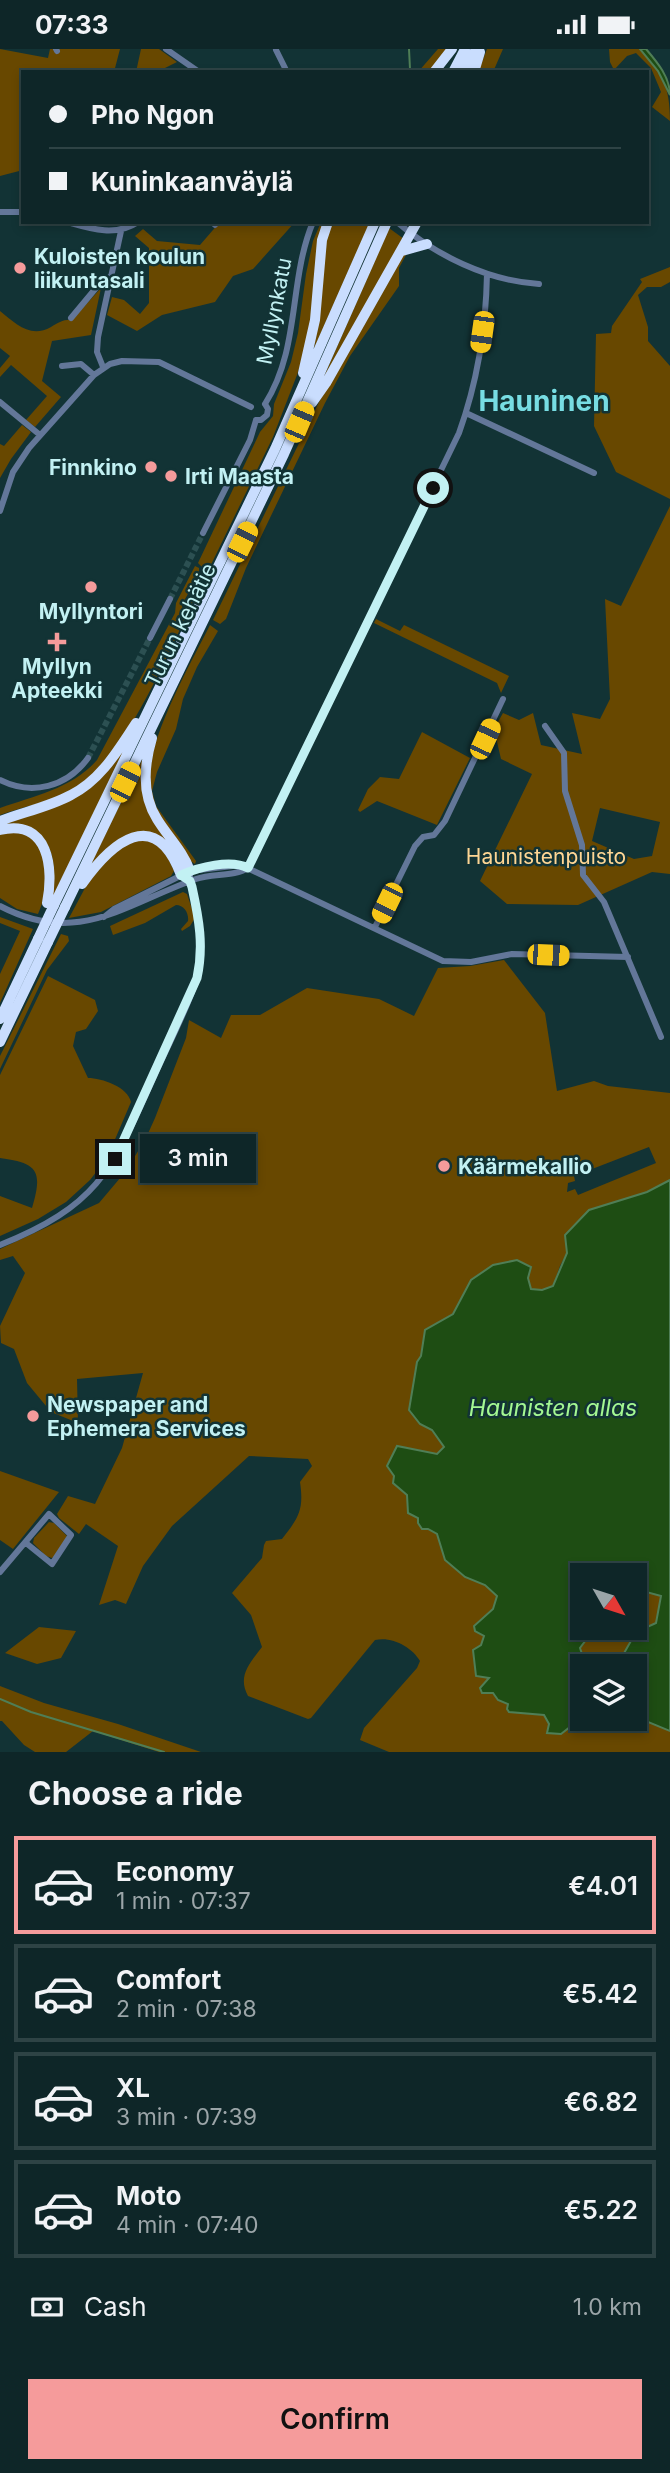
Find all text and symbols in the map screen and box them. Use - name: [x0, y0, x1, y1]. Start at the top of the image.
- text: 07:33: [35, 9, 109, 40]
- text: Pho Ngon: [91, 99, 215, 130]
- text: Kuninkaanväylä: [91, 166, 293, 197]
- place label: Kuloisten koulun liikuntasali: [34, 244, 205, 293]
- street label: Myllynkatu: [251, 256, 297, 366]
- marker: Kuloisten koulun liikuntasali: [12, 260, 28, 276]
- car: [469, 310, 496, 354]
- district label: Hauninen: [478, 384, 610, 418]
- car: [282, 399, 317, 445]
- place label: Finnkino: [49, 455, 137, 480]
- marker: Finnkino: [143, 459, 159, 475]
- place label: Irti Maasta: [185, 464, 294, 489]
- marker: Irti Maasta: [163, 468, 179, 484]
- route start: [417, 472, 449, 504]
- car: [224, 519, 261, 565]
- street label: Turun kehätie: [139, 559, 221, 691]
- marker: Myllyntori: [83, 579, 99, 595]
- place label: Myllyntori: [39, 599, 143, 624]
- marker: Myllyn Apteekki: [49, 634, 65, 650]
- place label: Myllyn Apteekki: [11, 654, 103, 703]
- car: [467, 716, 504, 762]
- car: [107, 759, 144, 805]
- park label: Haunistenpuisto: [466, 844, 626, 869]
- car: [369, 880, 406, 926]
- car: [527, 944, 570, 966]
- callout: 3 min: [140, 1135, 255, 1183]
- route end: [99, 1143, 131, 1175]
- text: 3 min: [167, 1144, 229, 1172]
- place label: Käärmekallio: [458, 1154, 592, 1179]
- marker: Käärmekallio: [436, 1158, 452, 1174]
- place label: Newspaper and Ephemera Services: [47, 1392, 246, 1441]
- water label: Haunisten allas: [469, 1394, 637, 1422]
- marker: Newspaper and Ephemera Services: [25, 1408, 41, 1424]
- north arrow: [570, 1563, 648, 1640]
- map controls: [570, 1563, 647, 1731]
- button: layers: [570, 1654, 647, 1731]
- text: Choose a ride: [28, 1774, 243, 1813]
- icon: car: [32, 1854, 95, 1917]
- text: Economy: [116, 1856, 234, 1887]
- text: €4.01: [568, 1870, 638, 1901]
- text: 1 min · 07:37: [116, 1887, 251, 1915]
- icon: car: [32, 1962, 95, 2025]
- text: Comfort: [116, 1964, 221, 1995]
- text: €5.42: [563, 1978, 638, 2009]
- text: 2 min · 07:38: [116, 1995, 257, 2023]
- icon: car: [32, 2070, 95, 2133]
- text: XL: [116, 2072, 150, 2103]
- text: €6.82: [564, 2086, 638, 2117]
- text: 3 min · 07:39: [116, 2103, 257, 2131]
- icon: car: [32, 2178, 95, 2241]
- text: Moto: [116, 2180, 181, 2211]
- text: €5.22: [564, 2194, 638, 2225]
- text: 4 min · 07:40: [116, 2211, 259, 2239]
- icon: cash: [28, 2288, 66, 2326]
- text: Cash: [84, 2291, 147, 2322]
- text: 1.0 km: [573, 2293, 642, 2321]
- button: Confirm: [28, 2379, 642, 2459]

